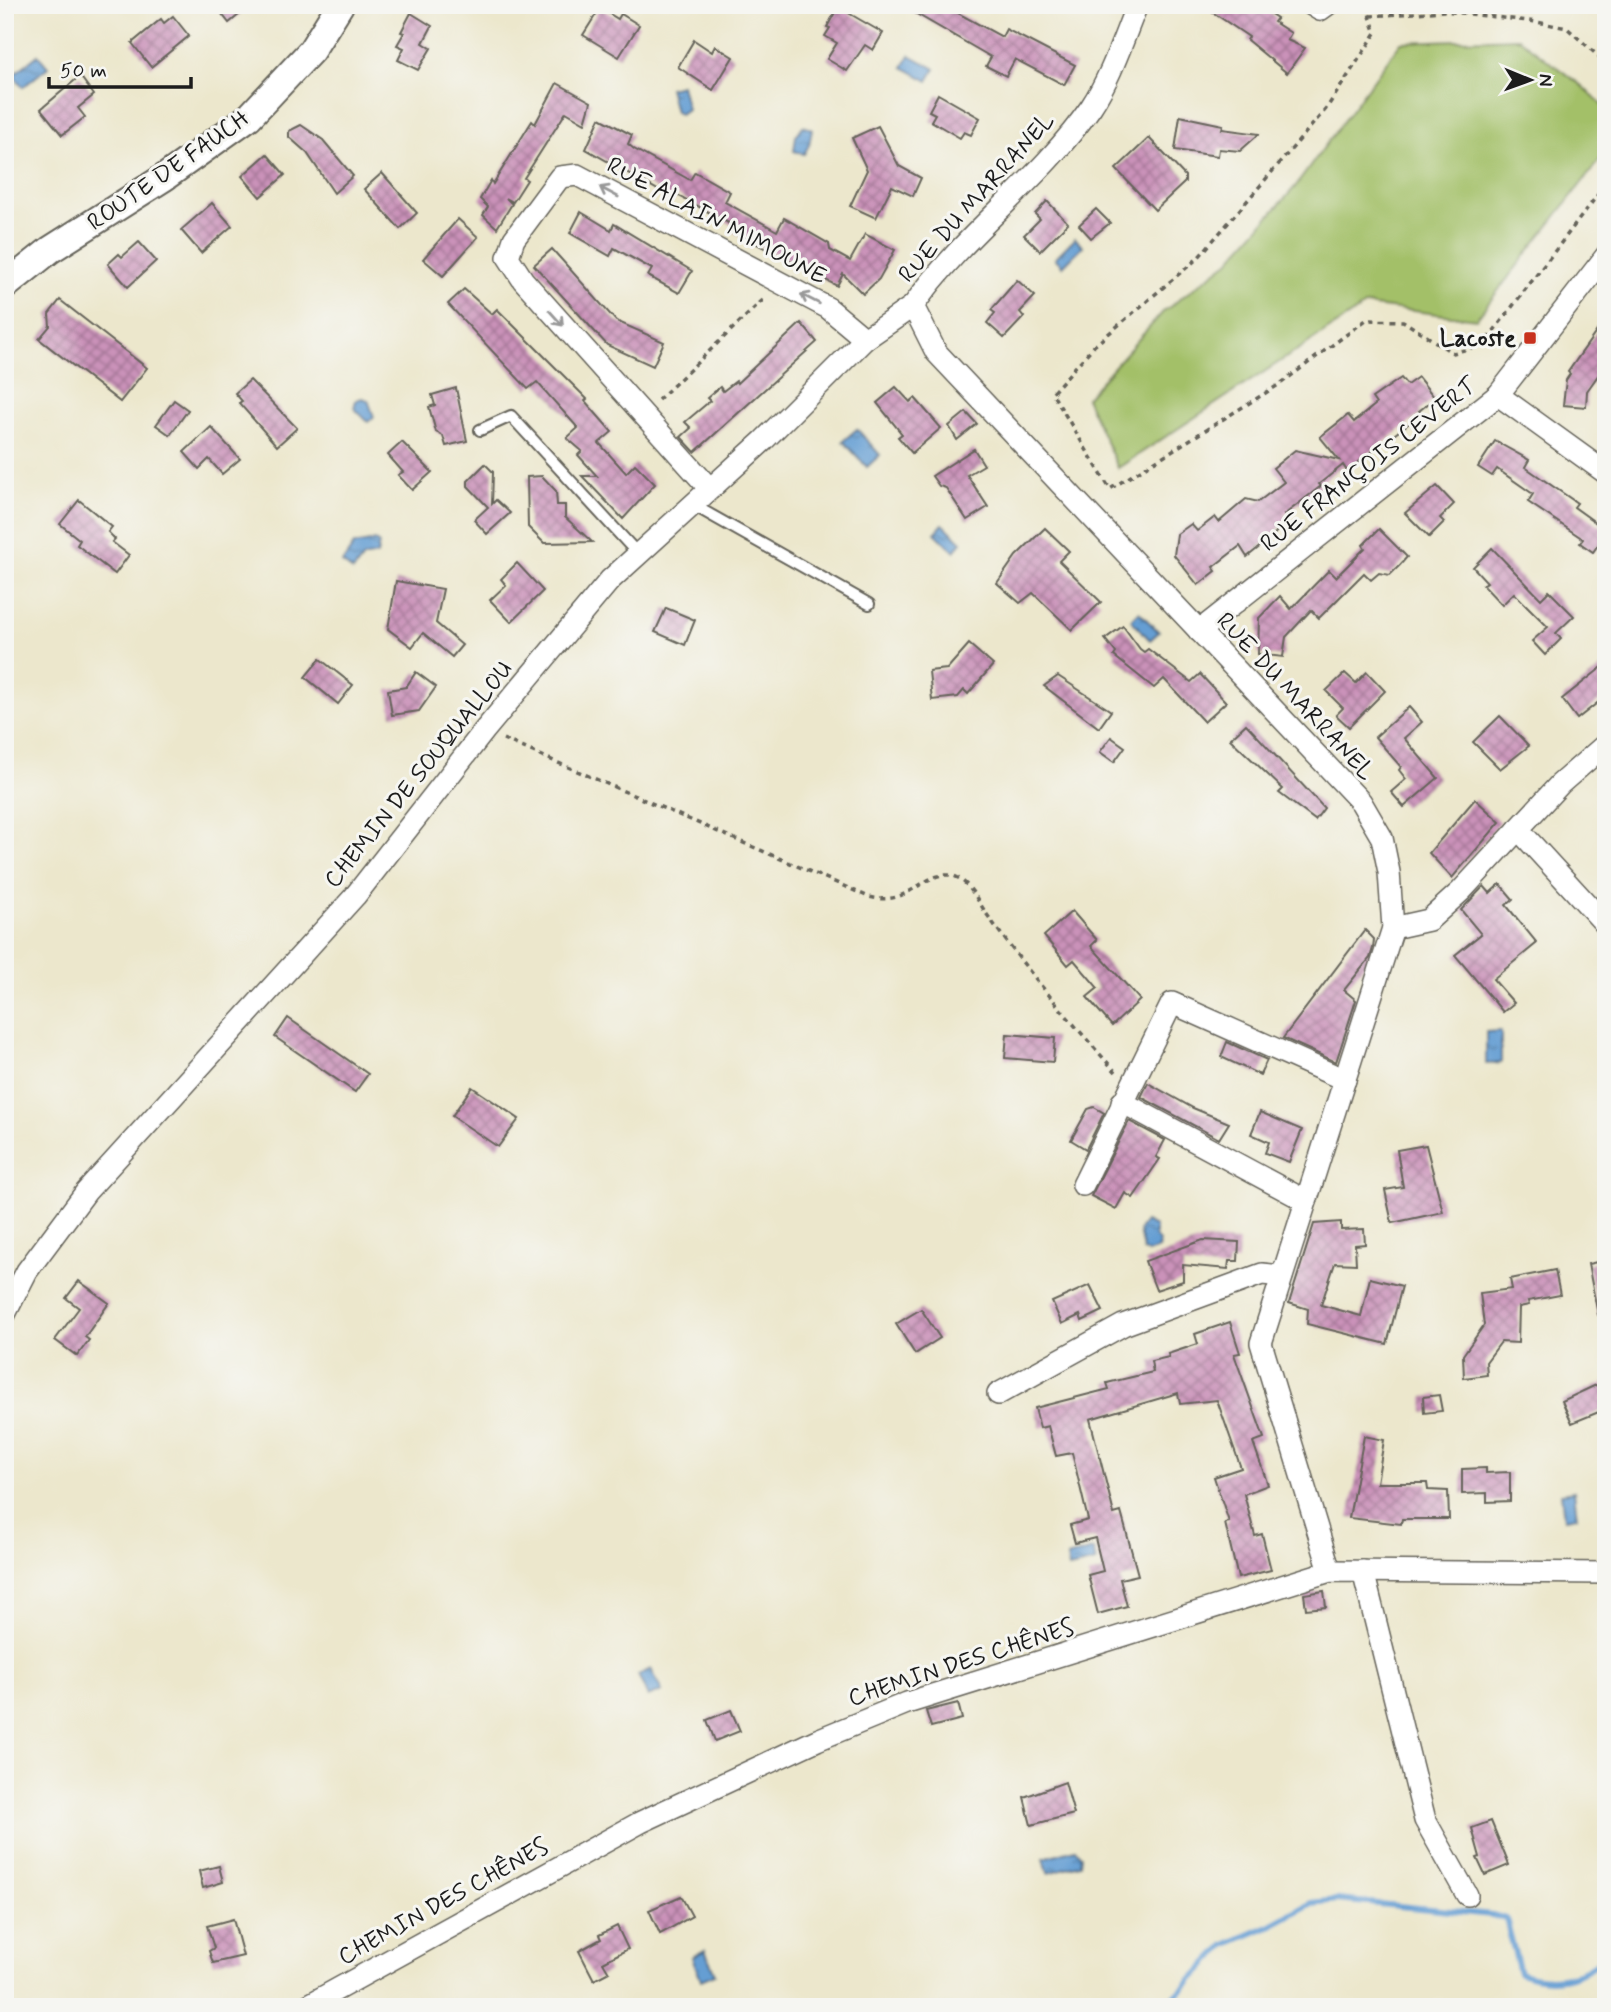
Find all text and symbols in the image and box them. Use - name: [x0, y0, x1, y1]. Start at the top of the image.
- scale bar: [49, 46, 191, 90]
- north arrow: [1496, 46, 1566, 116]
- text: 50 m: [60, 57, 107, 85]
- text: N: [1533, 74, 1558, 87]
- street label: ROUTE DE FAUCH: [82, 104, 256, 239]
- street label: RUE DU MARRANEL: [892, 106, 1062, 290]
- street label: RUE ALAIN MIMOUNE: [601, 150, 832, 293]
- one-way arrow: [600, 185, 620, 199]
- one-way arrow: [801, 291, 821, 305]
- one-way arrow: [548, 308, 564, 326]
- place label: Lacoste: [1440, 324, 1516, 355]
- marker: Lacoste: [1522, 330, 1538, 346]
- street label: RUE FRANÇOIS CEVERT: [1254, 371, 1484, 559]
- street label: RUE DU MARRANEL: [1209, 606, 1381, 788]
- street label: CHEMIN DE SOUQUALLOU: [318, 655, 520, 895]
- street label: CHEMIN DES CHÊNES: [844, 1612, 1078, 1715]
- street label: CHEMIN DES CHÊNES: [333, 1832, 554, 1973]

